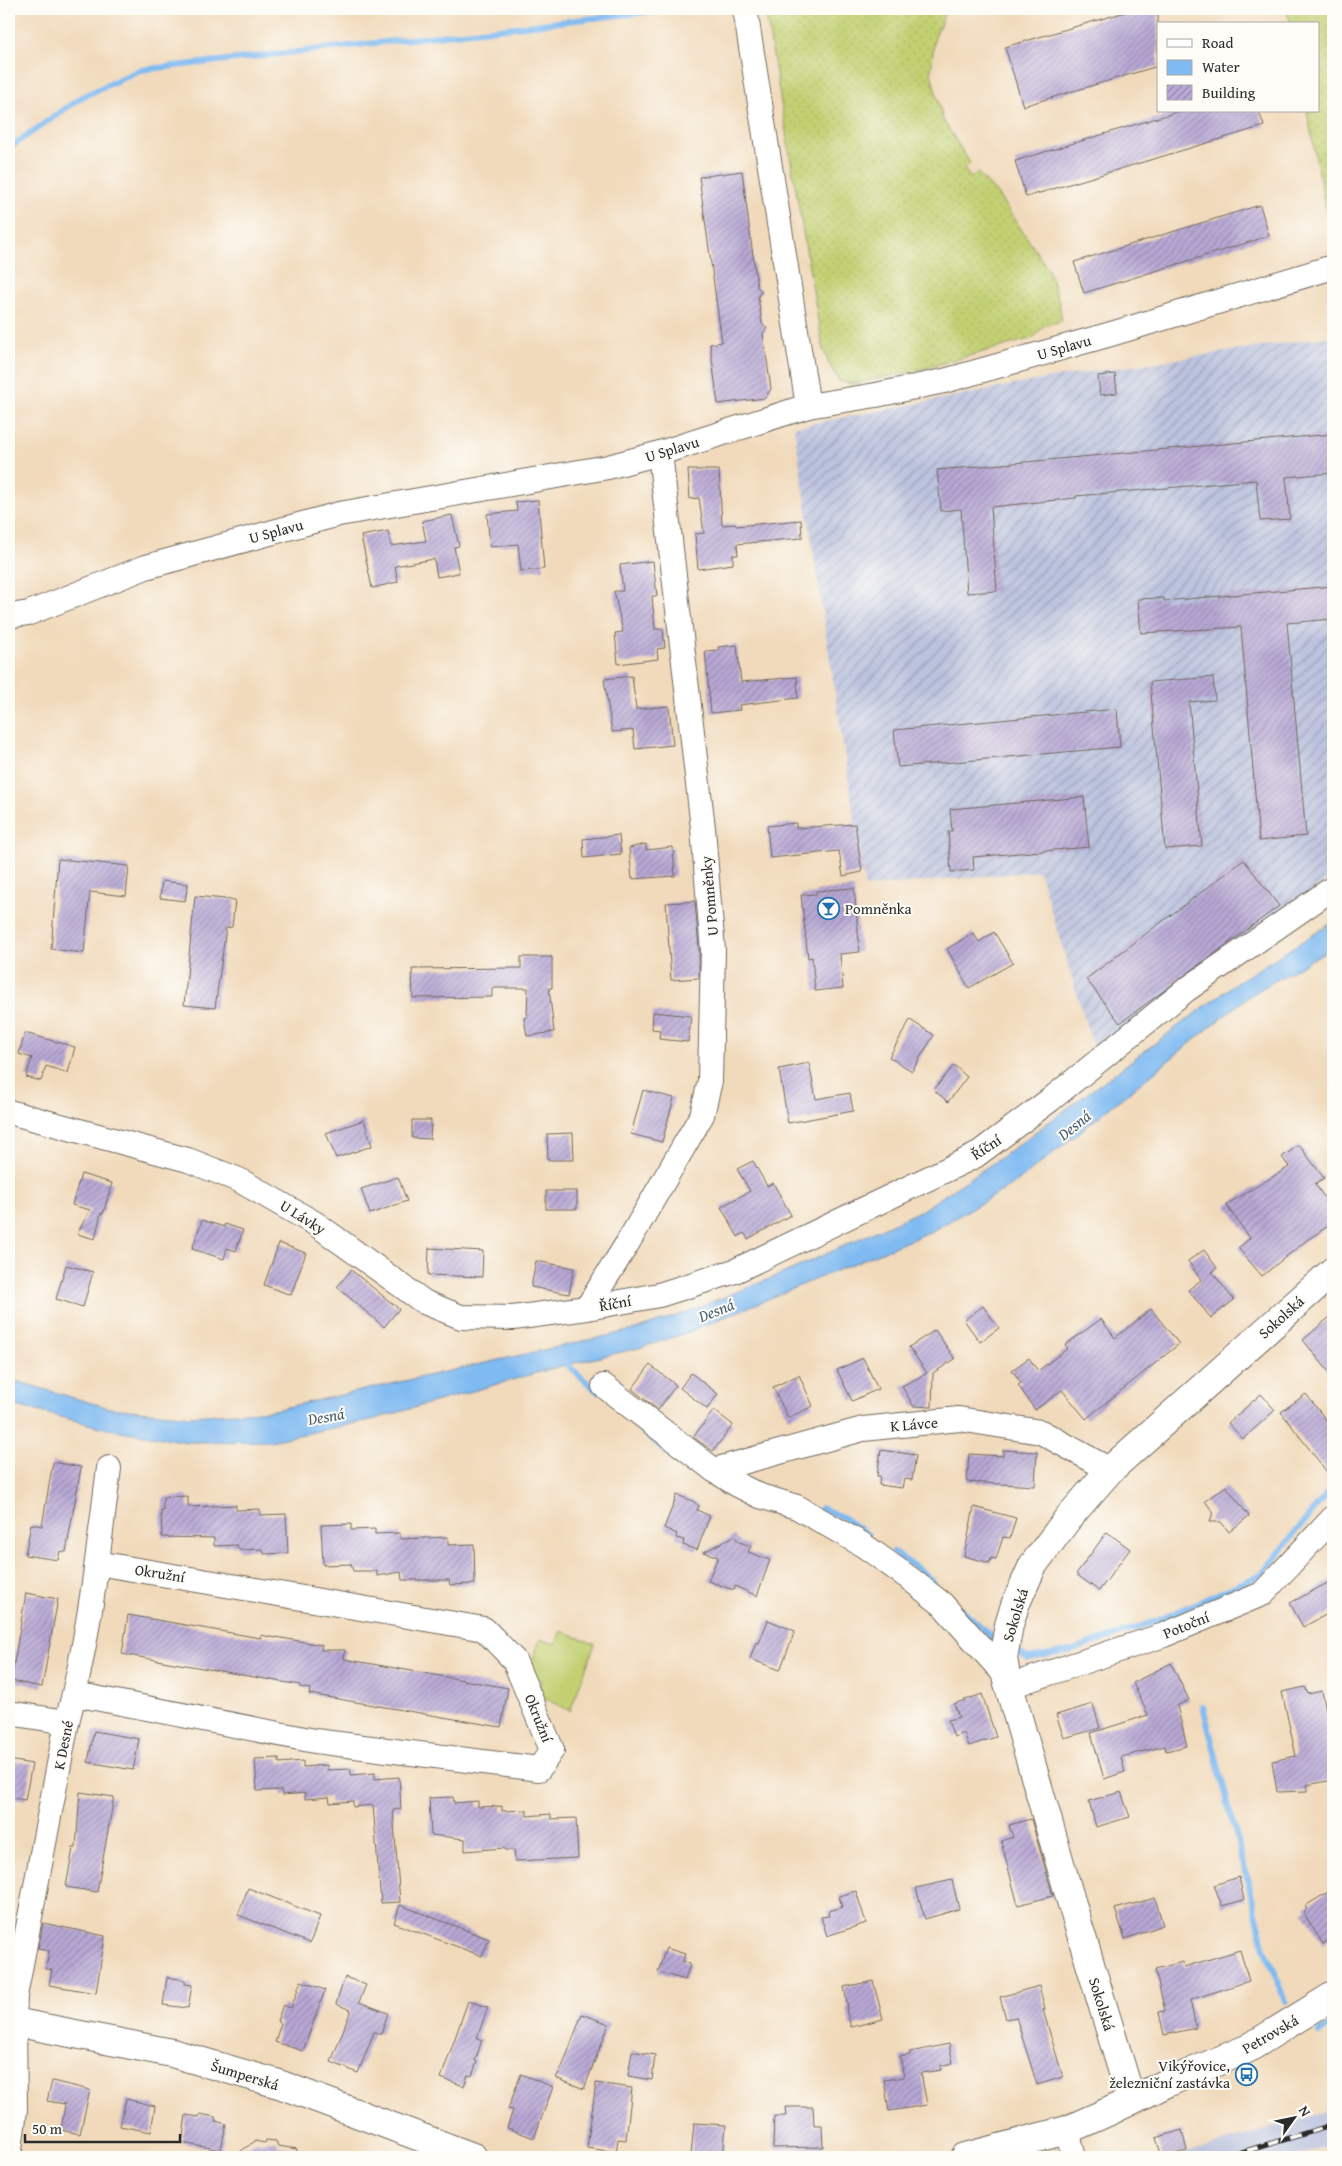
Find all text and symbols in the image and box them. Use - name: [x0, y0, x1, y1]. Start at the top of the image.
- legend: [1157, 22, 1320, 112]
- text: Road: [1202, 32, 1233, 53]
- text: Water: [1202, 56, 1240, 77]
- text: Building: [1202, 82, 1256, 103]
- street label: U Splavu: [1035, 329, 1094, 365]
- street label: U Splavu: [643, 431, 702, 467]
- street label: U Splavu: [247, 513, 306, 548]
- street label: U Pomněnky: [695, 855, 723, 937]
- bar icon: Pomněnka: [817, 896, 841, 920]
- place label: Pomněnka: [845, 898, 912, 919]
- water label: Desná: [1051, 1104, 1096, 1146]
- street label: Říční: [967, 1129, 1006, 1165]
- street label: U Lávky: [276, 1195, 330, 1239]
- street label: Říční: [597, 1290, 633, 1316]
- street label: Sokolská: [1254, 1291, 1308, 1343]
- water label: Desná: [694, 1292, 738, 1328]
- water label: Desná: [305, 1401, 347, 1431]
- street label: K Lávce: [889, 1411, 939, 1437]
- street label: Okružní: [134, 1559, 187, 1587]
- street label: Sokolská: [997, 1586, 1033, 1644]
- street label: Potoční: [1160, 1606, 1213, 1644]
- street label: Okružní: [520, 1691, 558, 1746]
- street label: K Desné: [48, 1719, 78, 1771]
- street label: Sokolská: [1084, 1975, 1120, 2033]
- street label: Petrovská: [1238, 2009, 1302, 2059]
- street label: Šumperská: [209, 2055, 281, 2095]
- place label: Vikýřovice, železniční zastávka: [1109, 2055, 1230, 2093]
- bus stop icon: Vikýřovice, železniční zastávka: [1234, 2062, 1258, 2086]
- north arrow: [1270, 2094, 1320, 2144]
- text: N: [1294, 2102, 1316, 2121]
- scale bar: [25, 2111, 180, 2143]
- text: 50 m: [32, 2118, 63, 2139]

